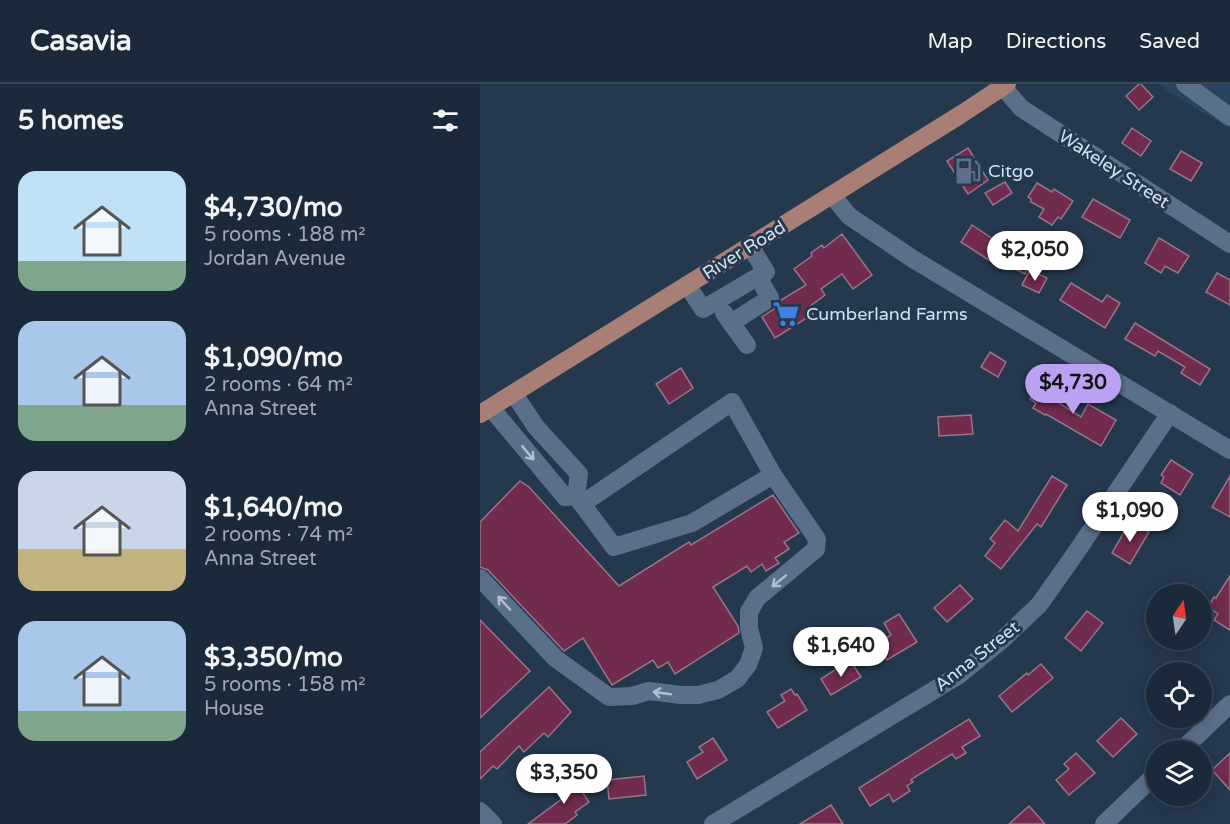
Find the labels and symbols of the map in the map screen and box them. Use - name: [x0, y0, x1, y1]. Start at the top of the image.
- street label: Wakeley Street: [1054, 125, 1174, 213]
- fuel station icon: Citgo: [953, 156, 983, 186]
- place label: Citgo: [988, 160, 1034, 182]
- street label: River Road: [698, 216, 790, 284]
- pin: $2,050: [986, 231, 1084, 282]
- supermarket icon: Cumberland Farms: [771, 299, 801, 329]
- place label: Cumberland Farms: [806, 303, 968, 325]
- pin: $4,730: [1024, 364, 1122, 415]
- one-way arrow: [522, 445, 535, 461]
- pin: $1,090: [1081, 492, 1179, 543]
- one-way arrow: [771, 574, 787, 587]
- north arrow: [1146, 584, 1212, 650]
- one-way arrow: [497, 596, 511, 611]
- street label: Anna Street: [930, 616, 1024, 696]
- pin: $1,640: [792, 627, 890, 678]
- one-way arrow: [653, 687, 672, 698]
- pin: $3,350: [515, 754, 613, 805]

